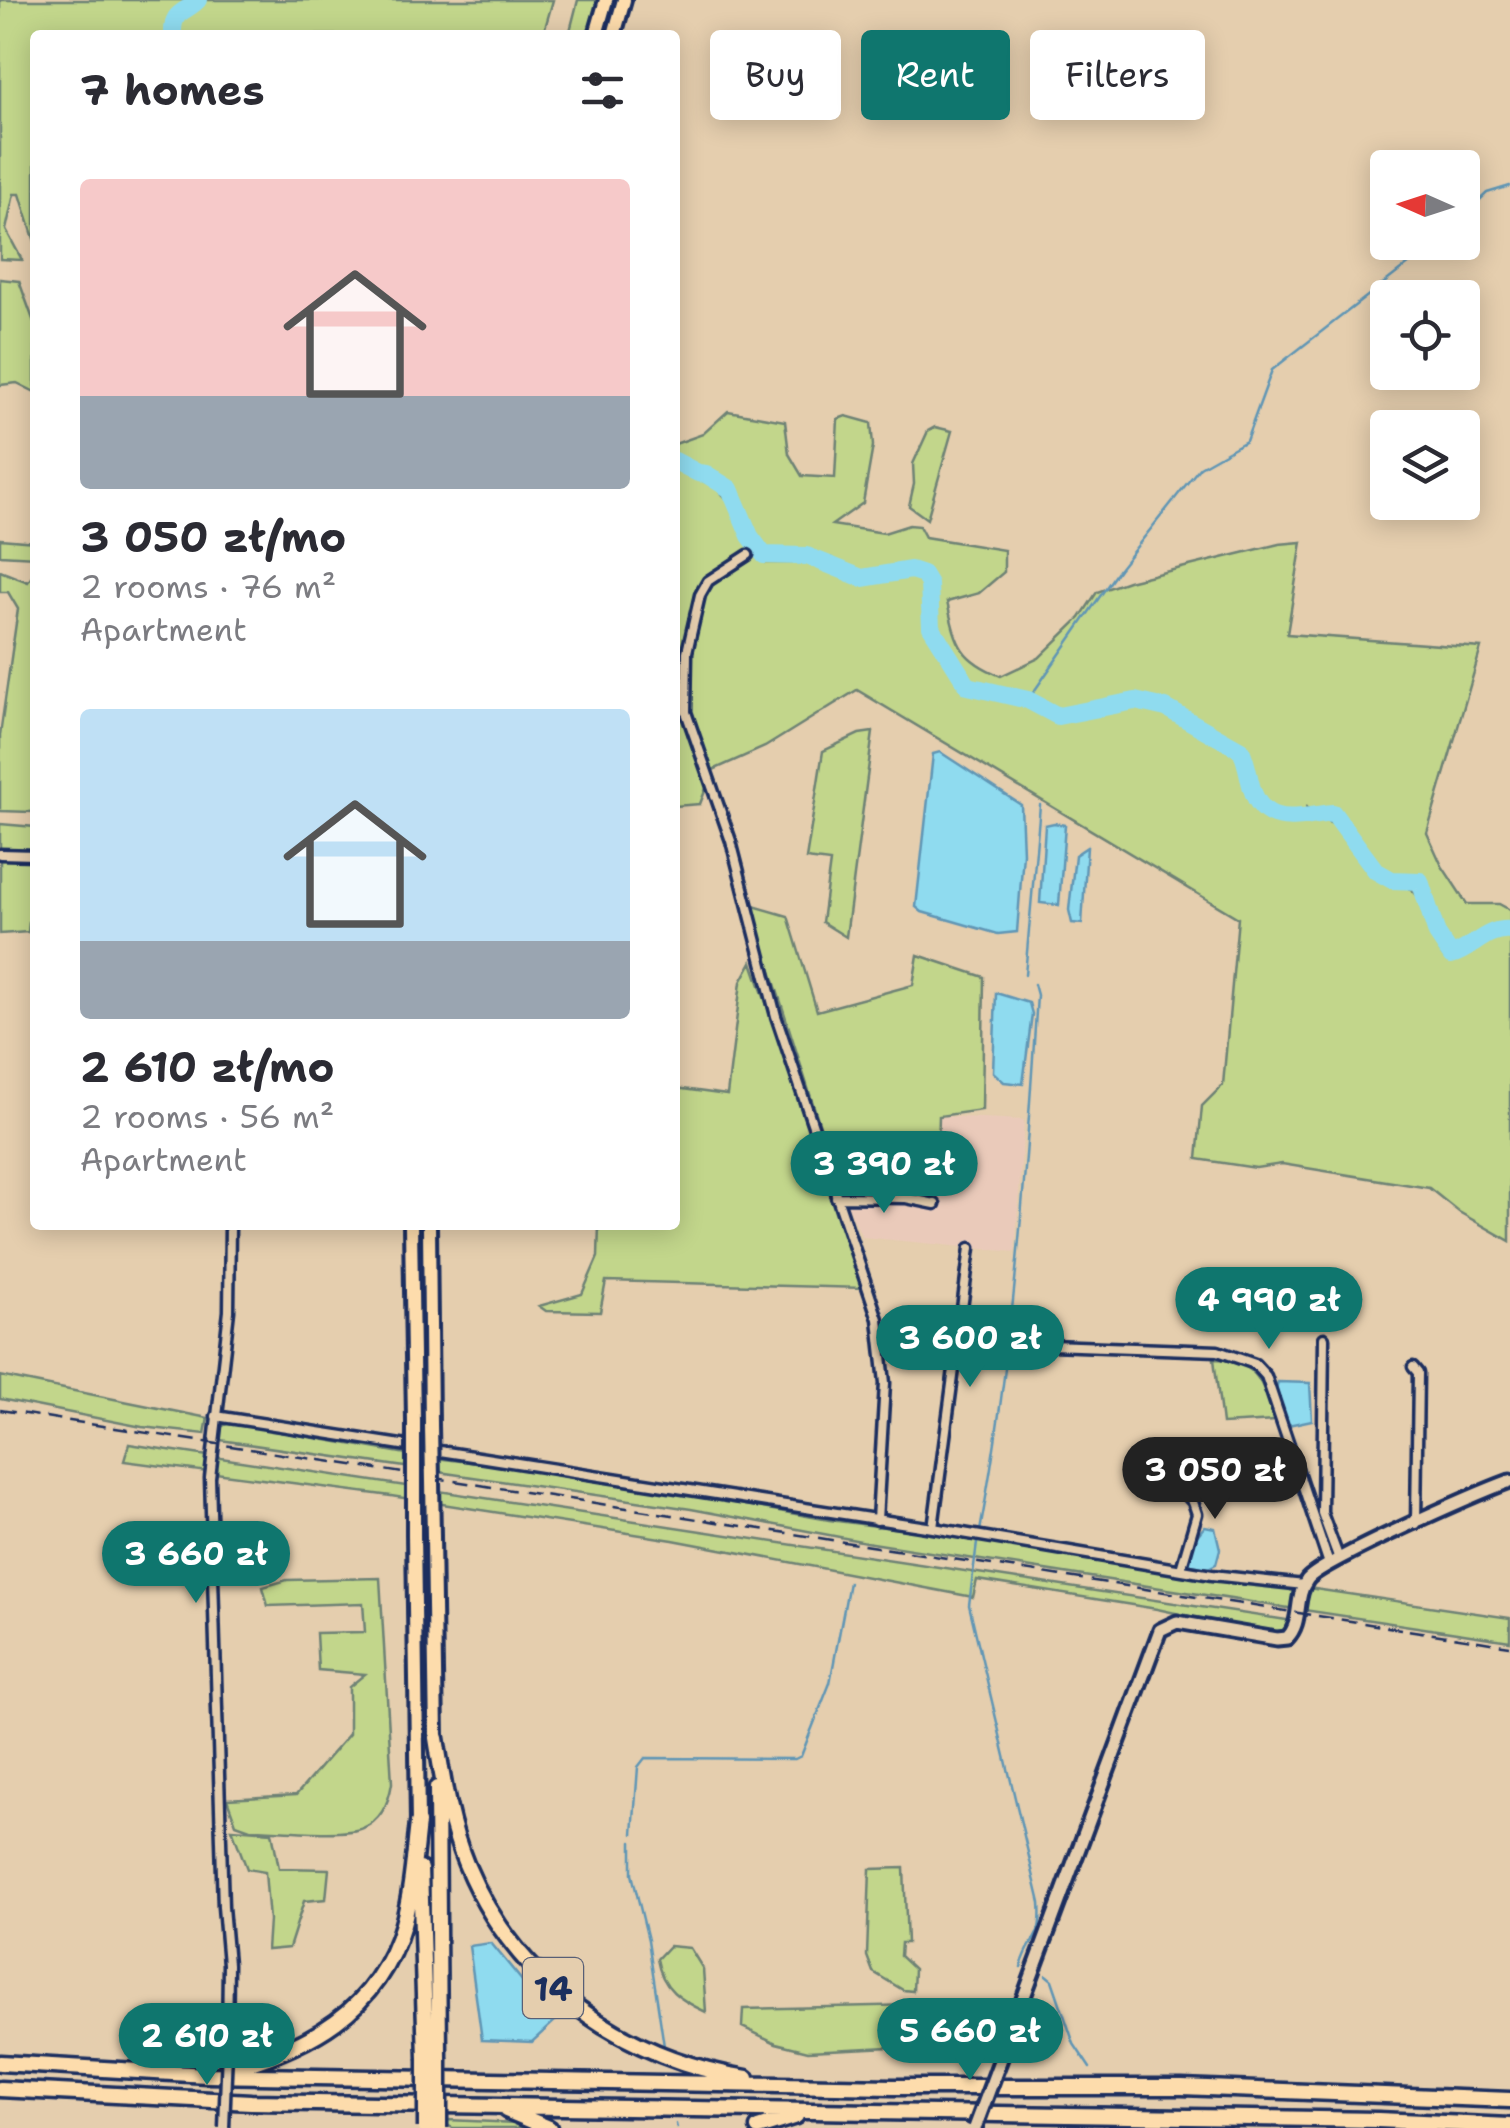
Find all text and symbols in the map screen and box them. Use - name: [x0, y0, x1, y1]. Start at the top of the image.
- chip: Buy: [710, 30, 841, 120]
- chip: Rent: [861, 30, 1010, 120]
- chip: Filters: [1030, 30, 1205, 120]
- text: 7 homes: [80, 62, 265, 118]
- icon: filters: [575, 63, 630, 118]
- north arrow: [1370, 150, 1480, 260]
- map controls: [1370, 150, 1480, 520]
- icon: home: [265, 244, 445, 424]
- button: locate: [1370, 280, 1480, 390]
- button: layers: [1370, 410, 1480, 520]
- text: 3 050 zł/mo: [80, 509, 346, 565]
- text: 2 rooms · 76 m²: [80, 565, 336, 608]
- text: Apartment: [80, 608, 247, 651]
- icon: home: [265, 774, 445, 954]
- text: 2 610 zł/mo: [80, 1039, 335, 1095]
- text: 2 rooms · 56 m²: [80, 1095, 334, 1138]
- pin: 3 390 zł: [781, 1131, 987, 1216]
- text: Apartment: [80, 1138, 247, 1181]
- text: 3 390 zł: [813, 1142, 955, 1185]
- pin: 4 990 zł: [1166, 1267, 1372, 1352]
- text: 4 990 zł: [1197, 1278, 1341, 1321]
- pin: 3 600 zł: [867, 1305, 1073, 1390]
- text: 3 600 zł: [898, 1316, 1042, 1359]
- pin: 3 050 zł: [1112, 1437, 1318, 1522]
- text: 3 050 zł: [1144, 1448, 1286, 1491]
- pin: 3 660 zł: [93, 1521, 299, 1606]
- text: 3 660 zł: [124, 1532, 268, 1575]
- road number: 14: [523, 1958, 583, 2018]
- pin: 5 660 zł: [867, 1998, 1073, 2083]
- pin: 2 610 zł: [104, 2003, 310, 2088]
- text: 5 660 zł: [899, 2009, 1041, 2052]
- text: 2 610 zł: [141, 2014, 273, 2057]

